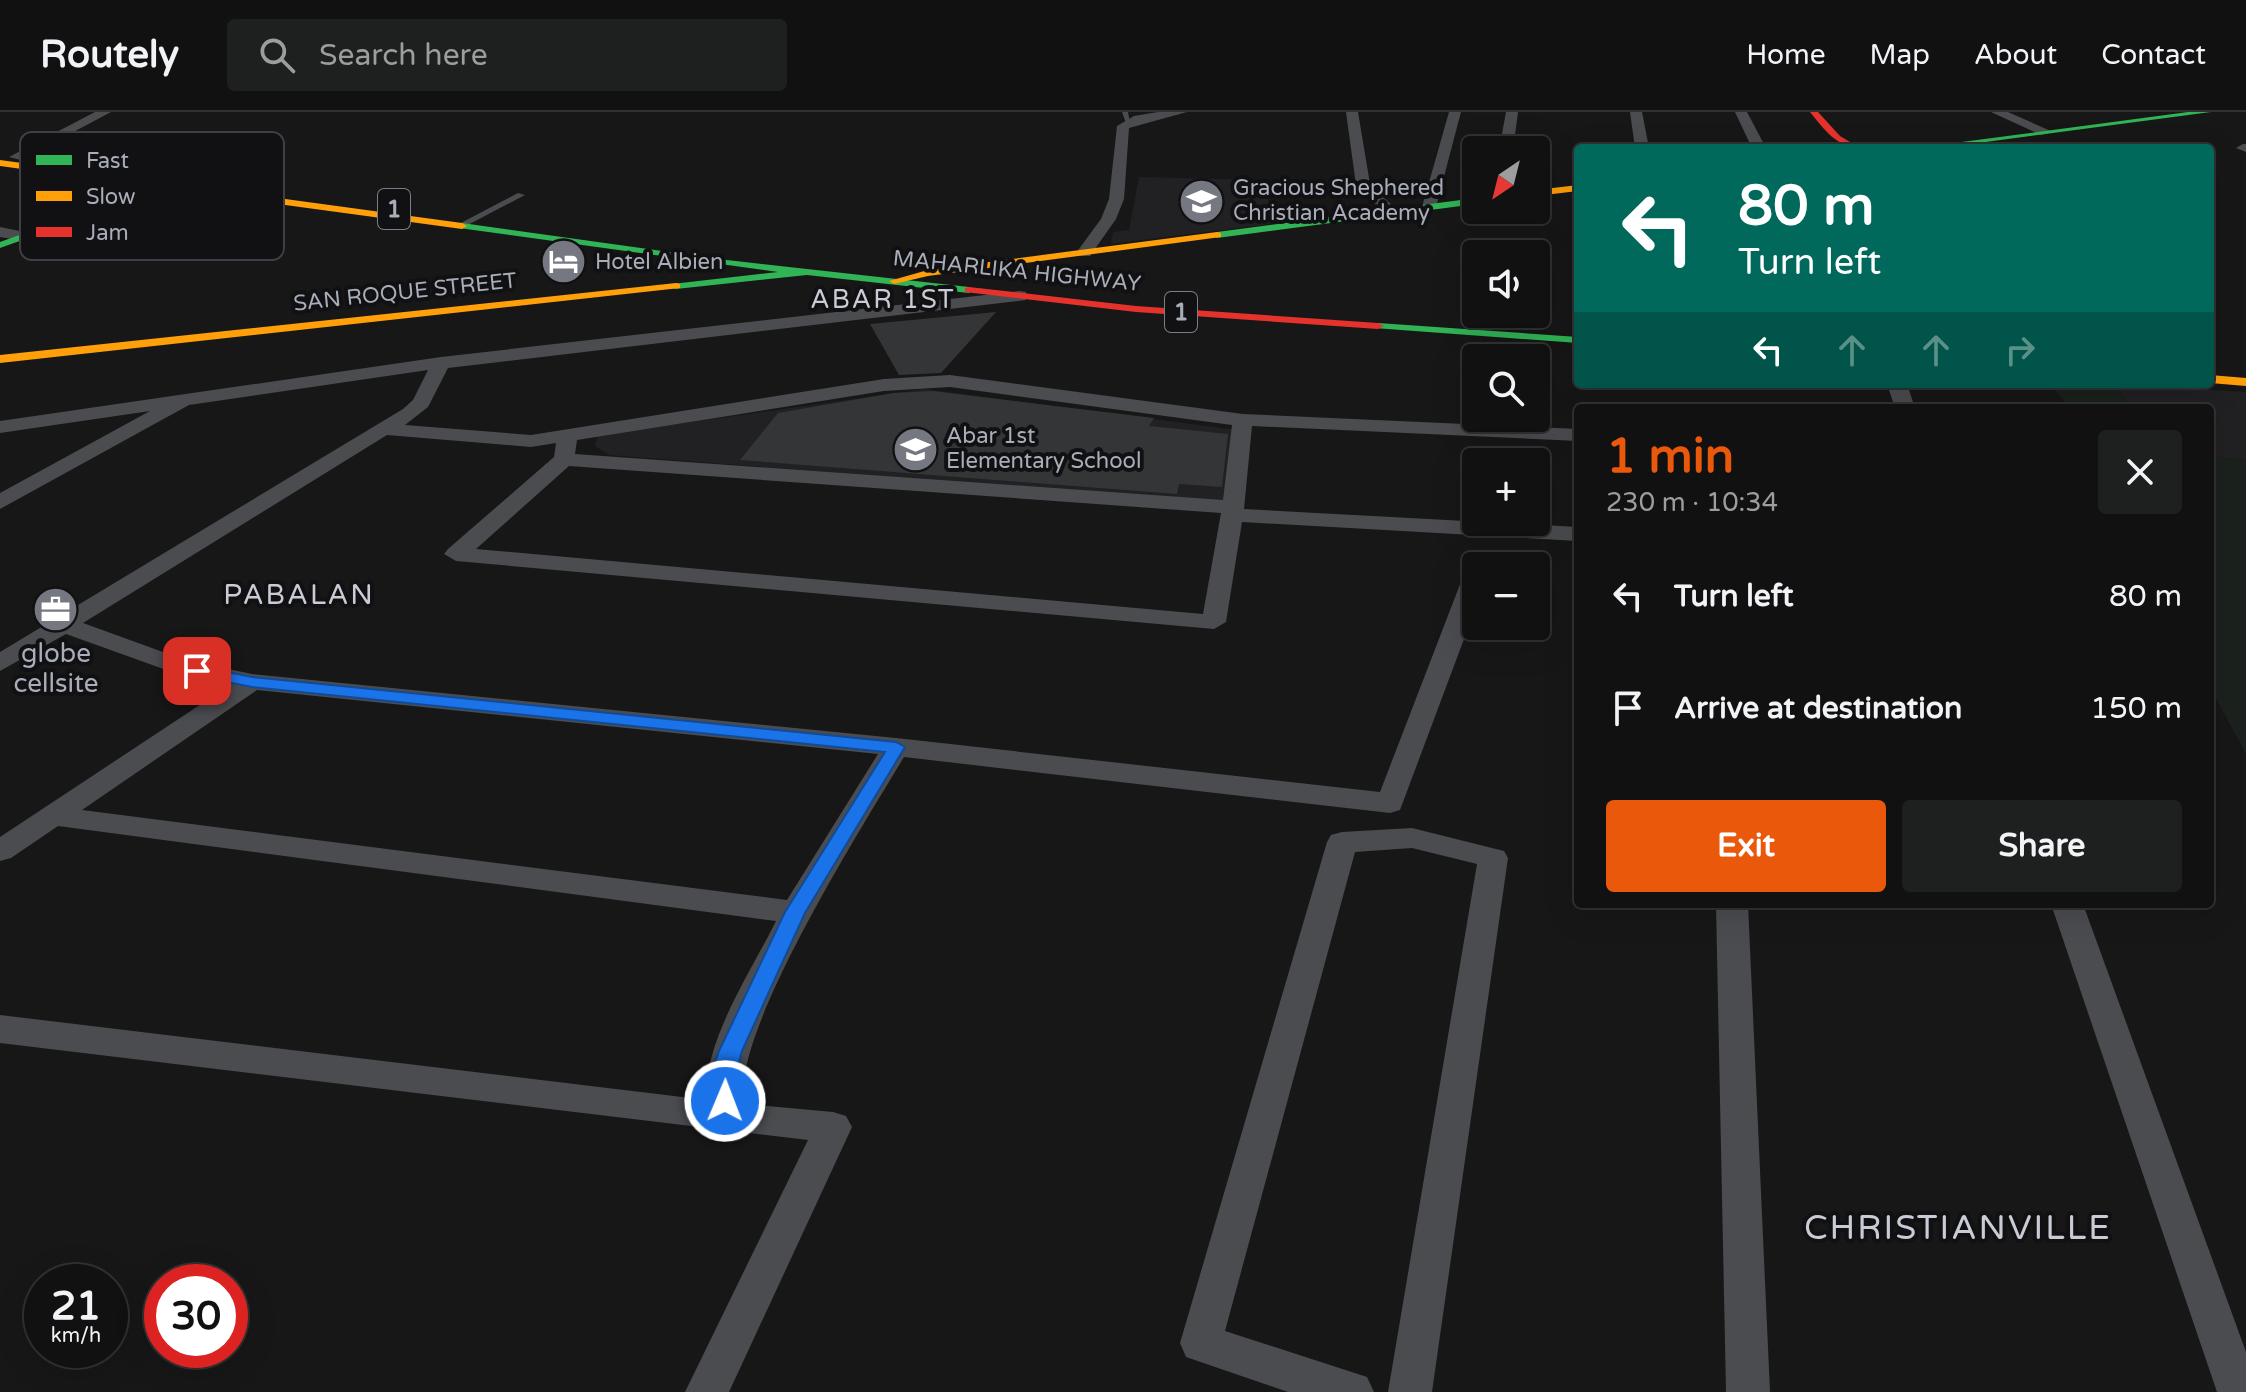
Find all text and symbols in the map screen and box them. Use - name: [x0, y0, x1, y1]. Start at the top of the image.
- search box: [227, 19, 787, 91]
- text: Routely: [40, 32, 179, 78]
- icon: search: [255, 33, 299, 77]
- text: Search here: [319, 37, 488, 74]
- text: Home: [1746, 38, 1826, 72]
- text: Map: [1870, 38, 1930, 72]
- text: About: [1974, 38, 2057, 72]
- text: Contact: [2101, 38, 2206, 72]
- legend: [20, 132, 284, 260]
- north arrow: [1462, 136, 1550, 224]
- map controls: [1462, 136, 1550, 640]
- text: Fast: [86, 148, 129, 174]
- text: 80 m: [1738, 173, 1874, 240]
- place label: Gracious Shephered Christian Academy: [1233, 175, 1444, 226]
- icon: left: [1606, 176, 1710, 280]
- school or university icon: Gracious Shephered Christian Academy: [1178, 177, 1226, 225]
- text: Slow: [86, 184, 136, 210]
- road number: 1: [378, 189, 410, 229]
- text: Jam: [86, 220, 129, 246]
- hotel icon: Hotel Albien: [540, 238, 588, 286]
- button: sound: [1462, 240, 1550, 328]
- text: Turn left: [1738, 241, 1881, 284]
- street label: MAHARLIKA HIGHWAY: [892, 245, 1142, 297]
- place label: Hotel Albien: [595, 249, 723, 275]
- street label: SAN ROQUE STREET: [292, 267, 519, 317]
- district label: ABAR 1ST: [810, 284, 956, 315]
- road number: 1: [1165, 292, 1197, 332]
- icon: left: [1746, 328, 1790, 372]
- icon: ahead: [1830, 328, 1874, 372]
- icon: ahead: [1914, 328, 1958, 372]
- icon: right: [1998, 328, 2042, 372]
- button: search: [1462, 344, 1550, 432]
- place label: Abar 1st Elementary School: [946, 423, 1141, 474]
- school or university icon: Abar 1st Elementary School: [891, 425, 939, 473]
- text: 1 min: [1606, 428, 1734, 486]
- button: close: [2098, 430, 2182, 514]
- button: +: [1462, 448, 1550, 536]
- text: 230 m · 10:34: [1606, 487, 1778, 518]
- button: −: [1462, 552, 1550, 640]
- icon: left: [1606, 574, 1650, 618]
- district label: PABALAN: [223, 578, 375, 612]
- text: Turn left: [1674, 578, 1793, 615]
- text: 80 m: [2109, 578, 2182, 615]
- office icon: globe cellsite: [32, 586, 80, 634]
- pin: [163, 637, 231, 705]
- place label: globe cellsite: [14, 638, 98, 699]
- icon: arrive: [175, 649, 219, 693]
- icon: arrive: [1606, 686, 1650, 730]
- text: Arrive at destination: [1674, 690, 1962, 727]
- text: 150 m: [2090, 690, 2182, 727]
- button: Exit: [1606, 800, 1886, 892]
- button: Share: [1902, 800, 2182, 892]
- position arrow: [683, 1059, 767, 1143]
- district label: CHRISTIANVILLE: [1804, 1208, 2112, 1249]
- speed limit sign: 30: [144, 1264, 248, 1368]
- text: 21: [51, 1282, 101, 1330]
- text: km/h: [51, 1324, 101, 1348]

